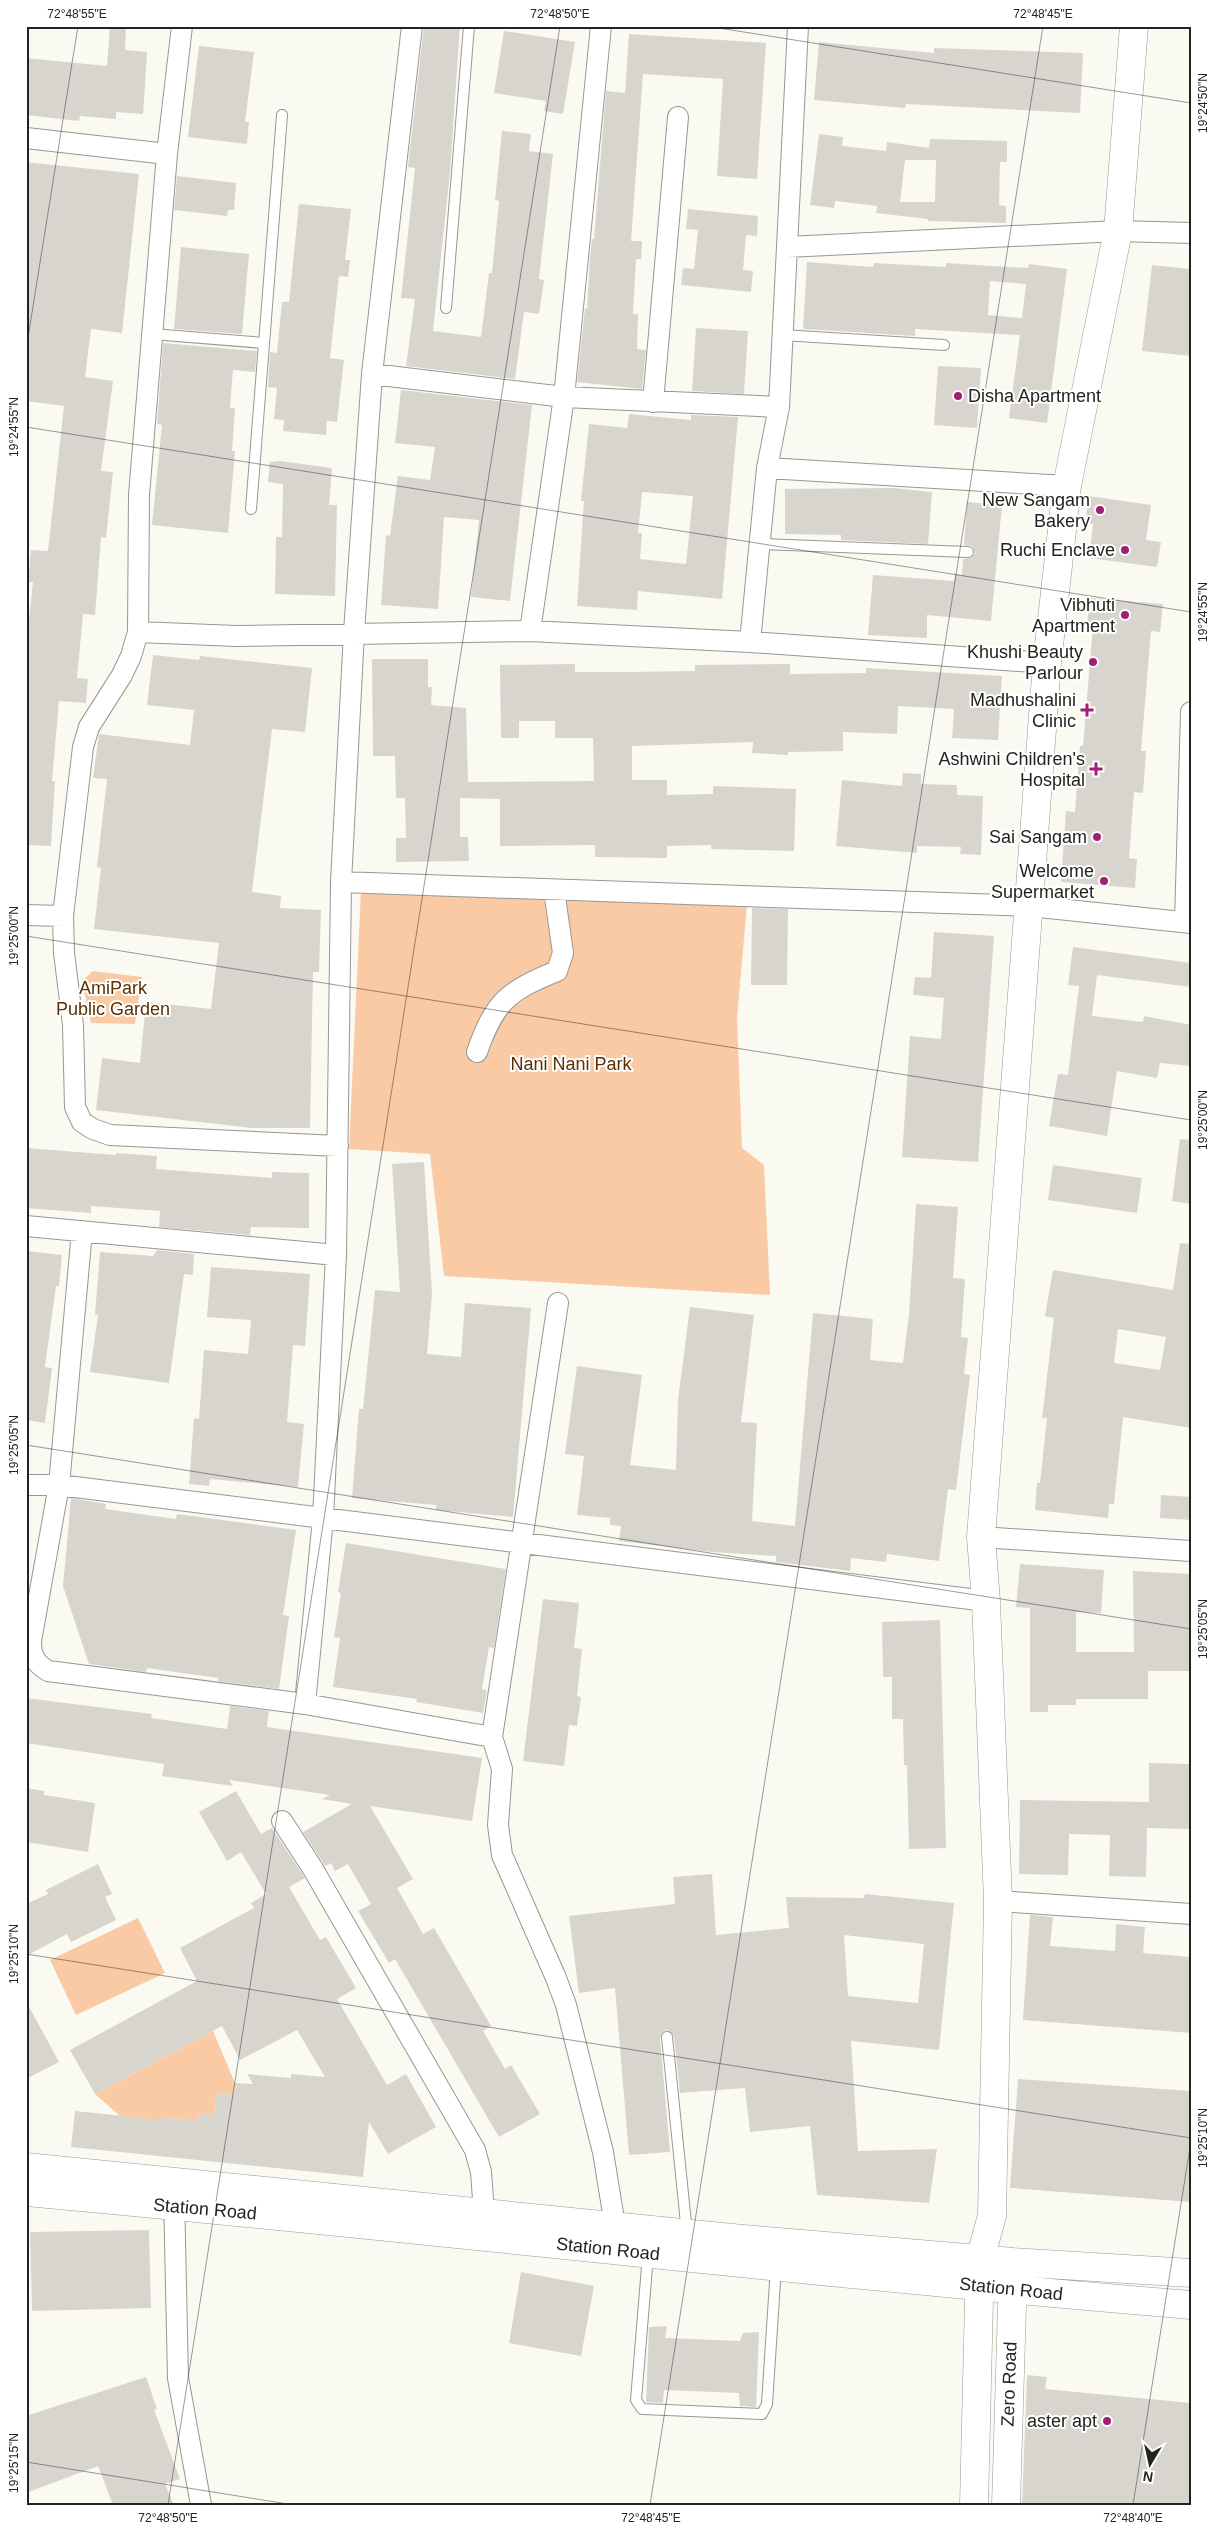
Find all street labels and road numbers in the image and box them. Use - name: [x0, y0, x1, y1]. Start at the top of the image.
- street label: Station Road: [152, 2195, 258, 2223]
- street label: Station Road: [555, 2234, 661, 2264]
- street label: Station Road: [958, 2274, 1064, 2304]
- street label: Zero Road: [998, 2341, 1020, 2427]

